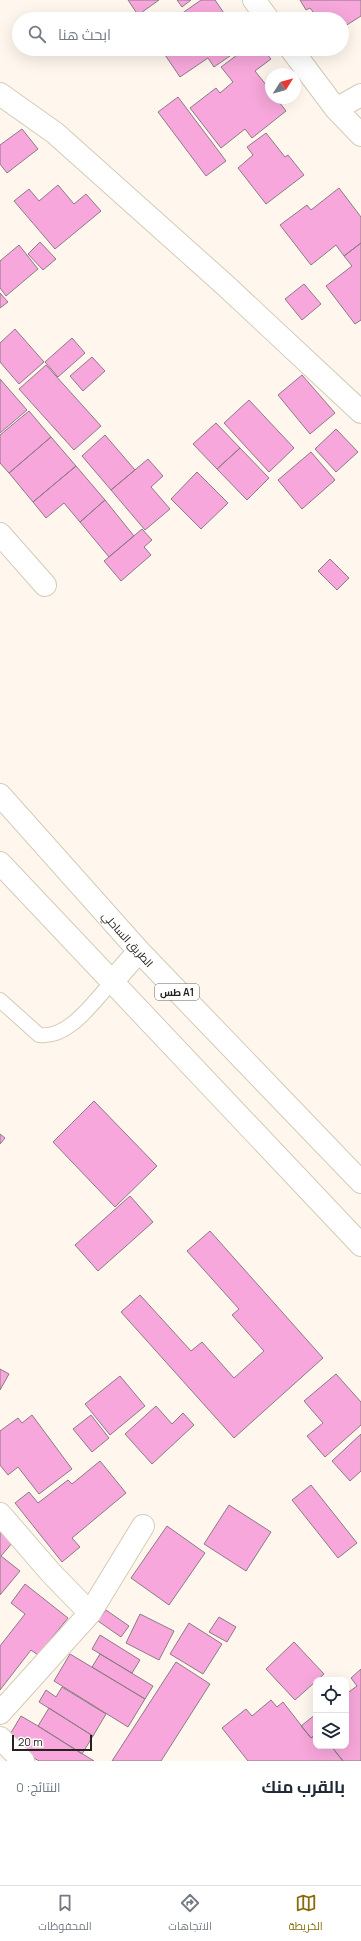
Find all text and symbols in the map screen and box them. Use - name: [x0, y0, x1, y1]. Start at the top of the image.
- search box: [12, 12, 349, 56]
- icon: search: [26, 23, 48, 45]
- text: ابحث هنا: [58, 24, 111, 45]
- north arrow: [265, 68, 301, 104]
- street label: الطريق الساحلي: [98, 908, 157, 971]
- road number: طس A1: [155, 984, 199, 1000]
- map controls: [313, 1677, 349, 1749]
- button: locate: [313, 1677, 349, 1713]
- button: layers: [313, 1713, 349, 1749]
- scale bar: [12, 1733, 92, 1752]
- text: 20 m: [18, 1734, 43, 1749]
- text: بالقرب منك: [261, 1775, 345, 1798]
- text: النتائج: 0: [16, 1778, 61, 1796]
- tab: المحفوظات: [38, 1892, 92, 1936]
- tab: الاتجاهات: [168, 1892, 212, 1936]
- tab: الخريطة: [288, 1892, 323, 1936]

